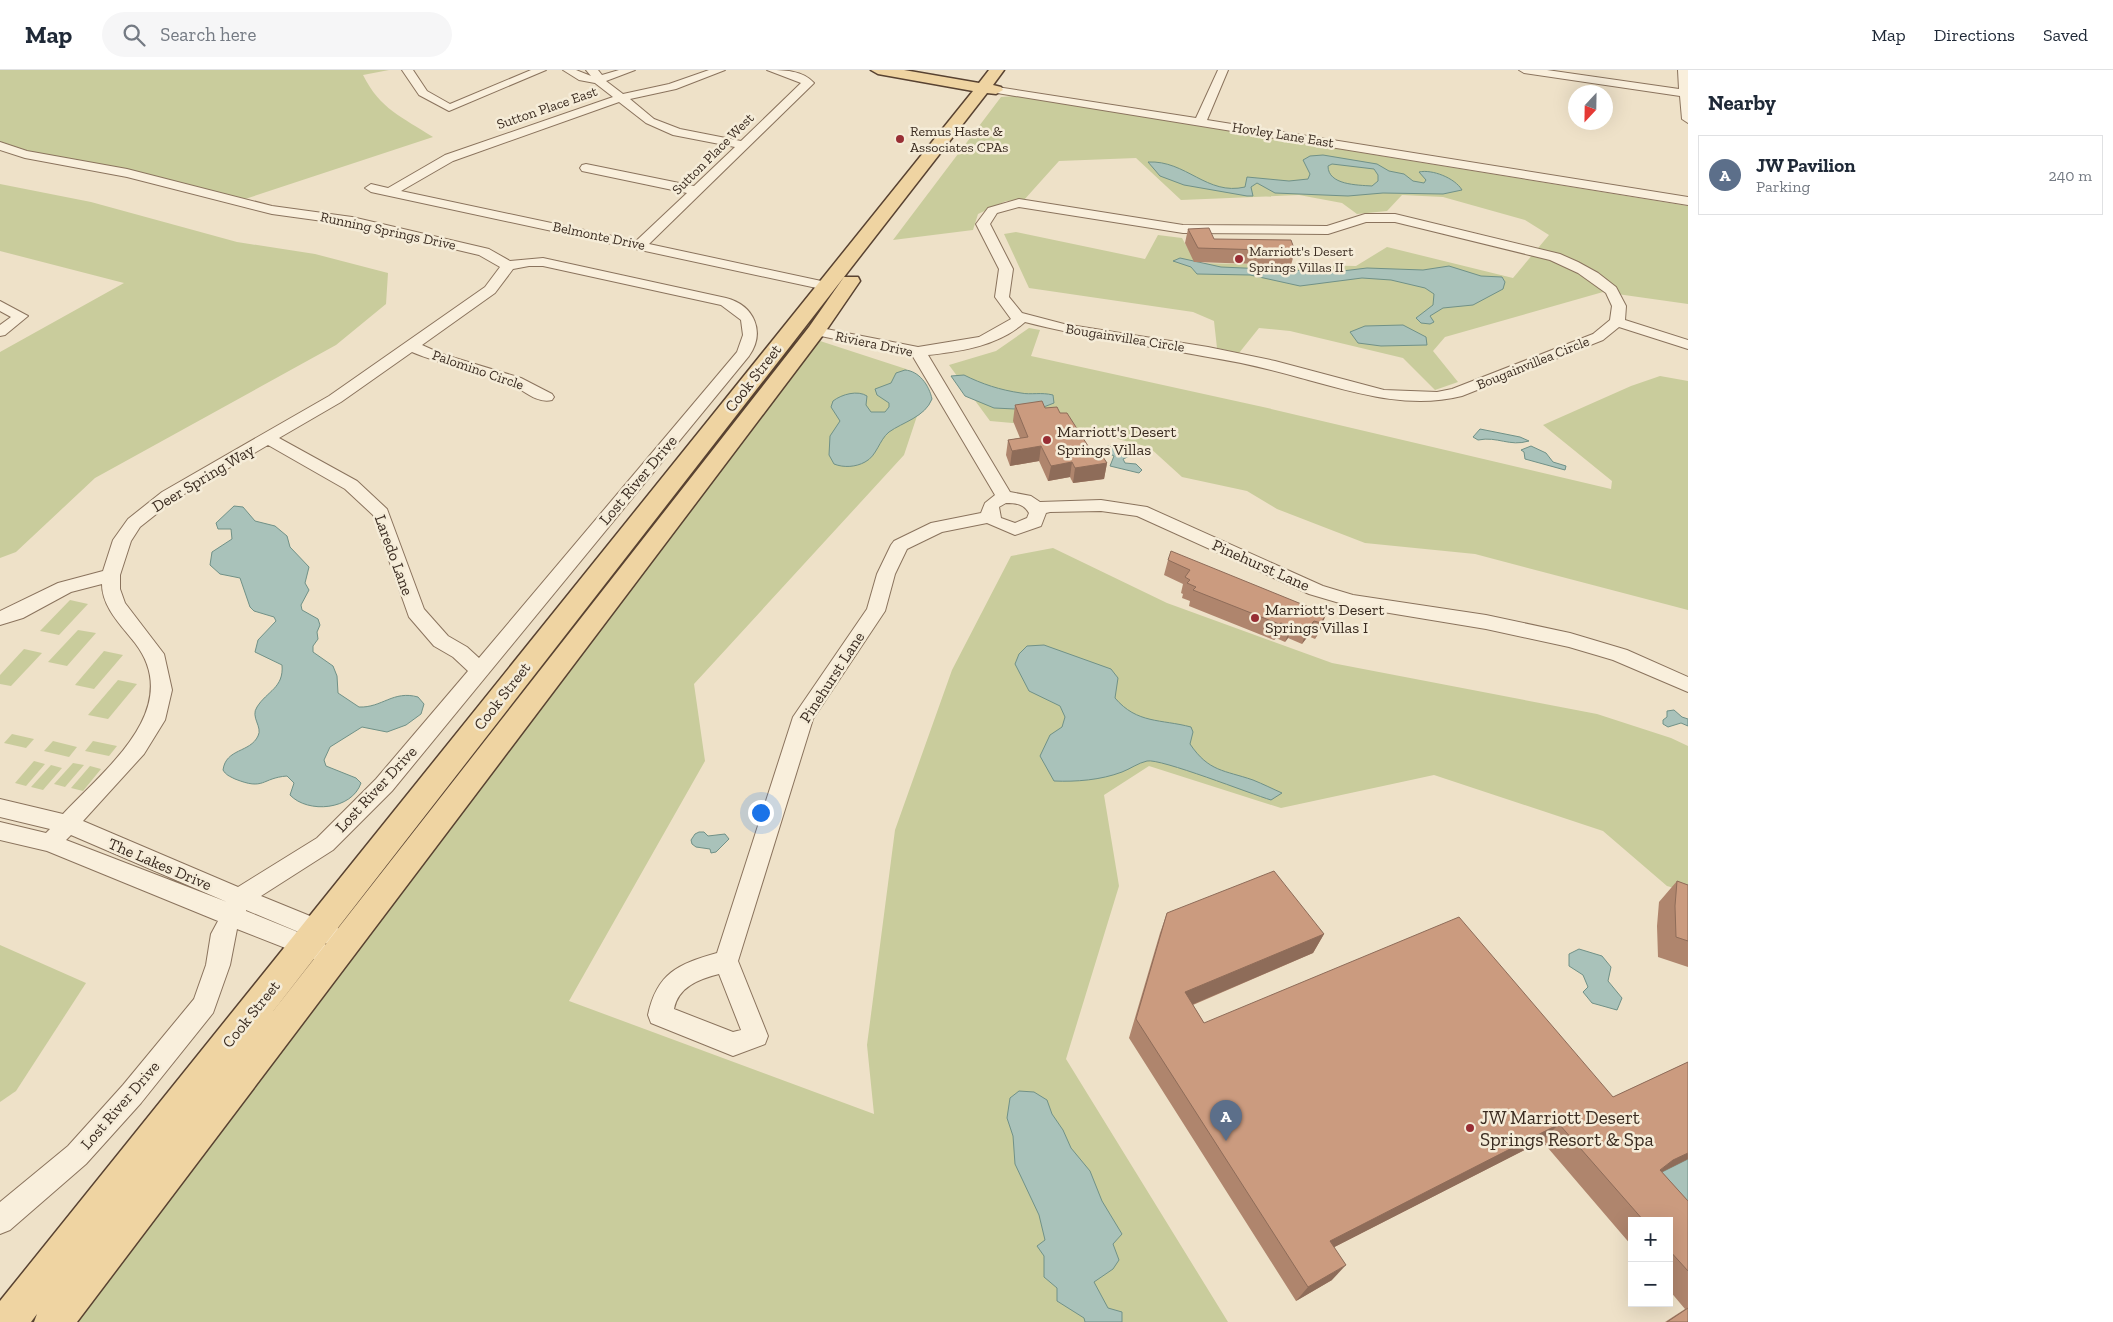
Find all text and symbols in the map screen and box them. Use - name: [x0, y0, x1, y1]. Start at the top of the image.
- search box: [102, 12, 452, 57]
- text: Map: [25, 20, 72, 49]
- icon: search: [120, 21, 148, 49]
- text: Search here: [160, 23, 257, 46]
- text: Map: [1871, 24, 1906, 46]
- text: Directions: [1934, 24, 2015, 46]
- text: Saved: [2043, 24, 2088, 46]
- street label: Sutton Place East: [495, 83, 600, 133]
- north arrow: [1568, 85, 1613, 130]
- text: Nearby: [1708, 90, 1776, 115]
- street label: Sutton Place West: [669, 109, 758, 198]
- street label: Hovley Lane East: [1231, 119, 1336, 152]
- place label: Remus Haste & Associates CPAs: [910, 123, 1008, 156]
- marker: Remus Haste & Associates CPAs: [894, 133, 906, 145]
- text: JW Pavilion: [1756, 154, 1855, 177]
- text: A: [1720, 166, 1731, 185]
- text: 240 m: [2048, 166, 2092, 185]
- text: Parking: [1756, 177, 1810, 196]
- street label: Running Springs Drive: [319, 208, 458, 254]
- street label: Belmonte Drive: [551, 218, 647, 254]
- place label: Marriott's Desert Springs Villas II: [1249, 243, 1354, 276]
- marker: Marriott's Desert Springs Villas II: [1233, 253, 1245, 265]
- street label: Bougainvillea Circle: [1064, 320, 1186, 356]
- street label: Riviera Drive: [834, 327, 915, 361]
- street label: Bougainvillea Circle: [1474, 332, 1592, 393]
- street label: Cook Street: [721, 340, 785, 416]
- street label: Palomino Circle: [430, 346, 526, 394]
- place label: Marriott's Desert Springs Villas: [1057, 422, 1176, 459]
- street label: Lost River Drive: [595, 431, 681, 529]
- marker: Marriott's Desert Springs Villas: [1041, 434, 1053, 446]
- street label: Deer Spring Way: [148, 440, 258, 516]
- street label: Laredo Lane: [371, 512, 417, 598]
- street label: Pinehurst Lane: [1209, 535, 1313, 595]
- place label: Marriott's Desert Springs Villas I: [1265, 600, 1384, 637]
- marker: Marriott's Desert Springs Villas I: [1249, 612, 1261, 624]
- street label: Pinehurst Lane: [796, 628, 868, 726]
- street label: Cook Street: [470, 658, 534, 734]
- street label: Lost River Drive: [331, 742, 421, 836]
- your location: [748, 800, 774, 826]
- street label: The Lakes Drive: [105, 834, 215, 894]
- street label: Cook Street: [218, 977, 284, 1051]
- street label: Lost River Drive: [76, 1057, 164, 1153]
- pin: A: [1210, 1100, 1242, 1141]
- place label: JW Marriott Desert Springs Resort & Spa: [1480, 1106, 1654, 1151]
- marker: JW Marriott Desert Springs Resort & Spa: [1464, 1122, 1476, 1134]
- map controls: [1628, 1217, 1673, 1307]
- button: +: [1628, 1217, 1673, 1262]
- button: −: [1628, 1262, 1673, 1307]

